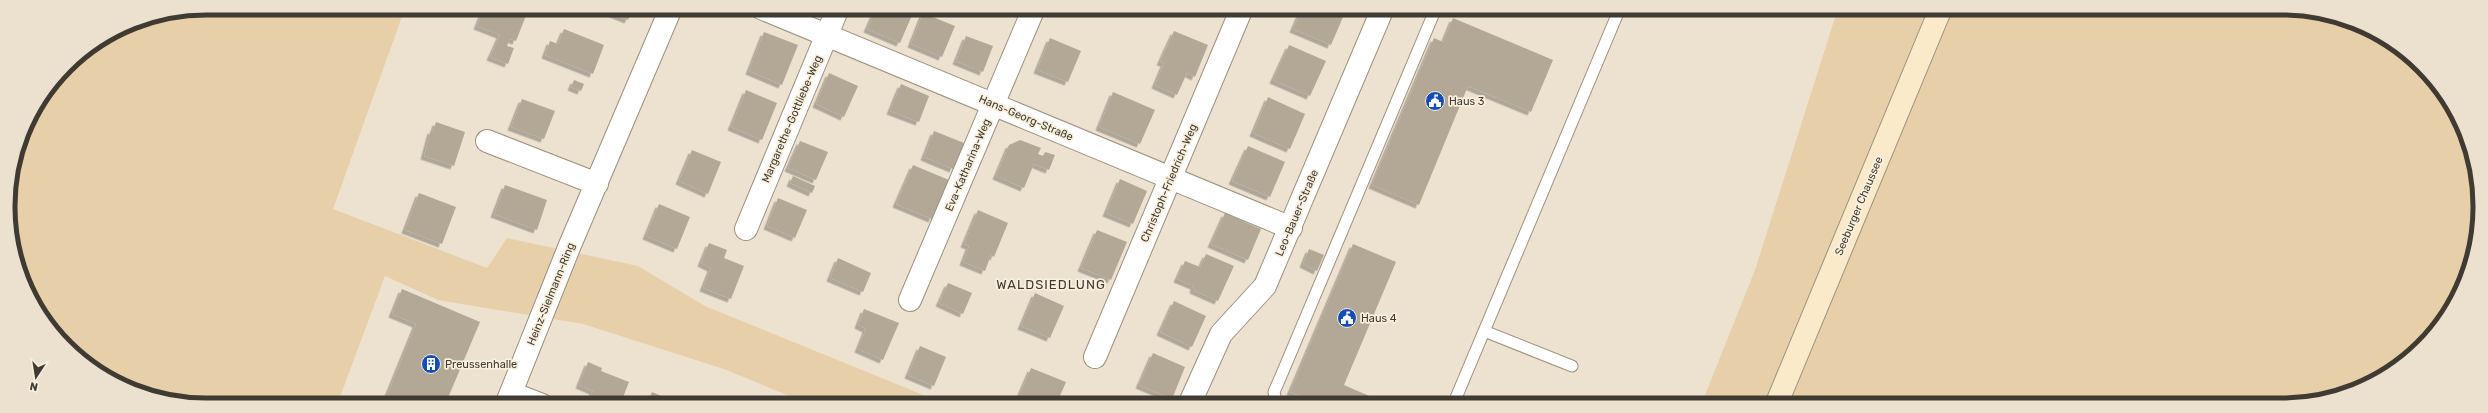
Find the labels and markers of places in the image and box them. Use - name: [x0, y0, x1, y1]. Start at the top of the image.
- public building icon: Haus 3: [1424, 90, 1446, 112]
- place label: Haus 3: [1449, 95, 1485, 108]
- public building icon: Haus 4: [1336, 307, 1358, 329]
- place label: Haus 4: [1361, 312, 1397, 325]
- building icon: Preussenhalle: [420, 353, 442, 375]
- place label: Preussenhalle: [445, 358, 517, 371]

